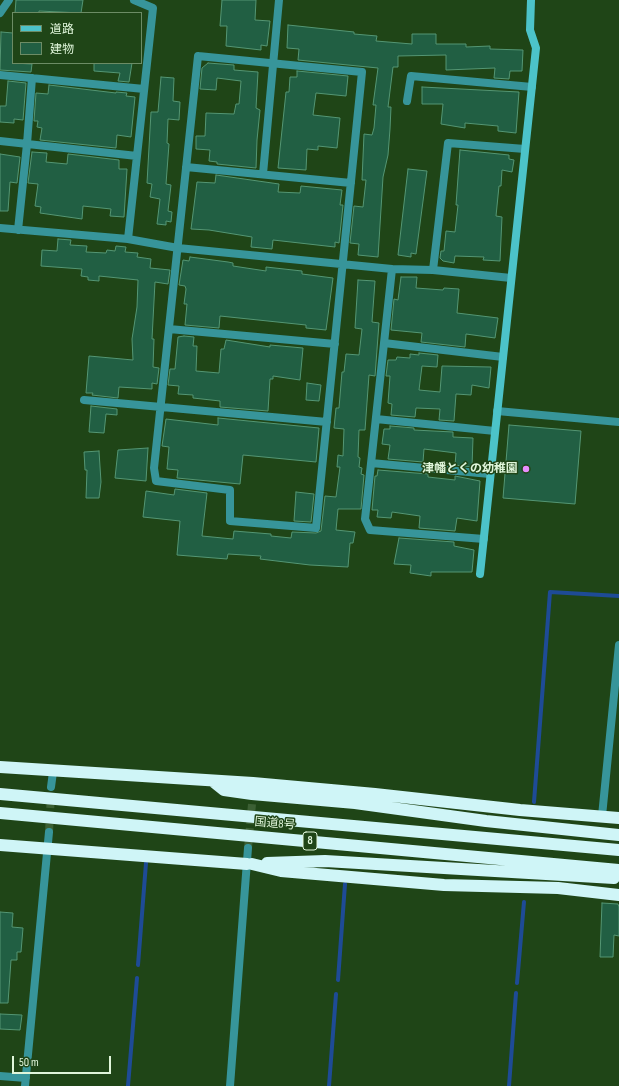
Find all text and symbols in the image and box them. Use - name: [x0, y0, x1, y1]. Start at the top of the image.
- legend: [12, 12, 142, 64]
- text: 道路: [50, 22, 74, 37]
- text: 建物: [50, 42, 74, 57]
- place label: 津幡とくの幼稚園: [422, 462, 518, 476]
- marker: 津幡とくの幼稚園: [521, 464, 531, 474]
- street label: 国道8号: [254, 815, 296, 833]
- road number: 8: [303, 832, 317, 850]
- scale bar: [14, 1048, 113, 1074]
- text: 50 m: [19, 1055, 39, 1070]

